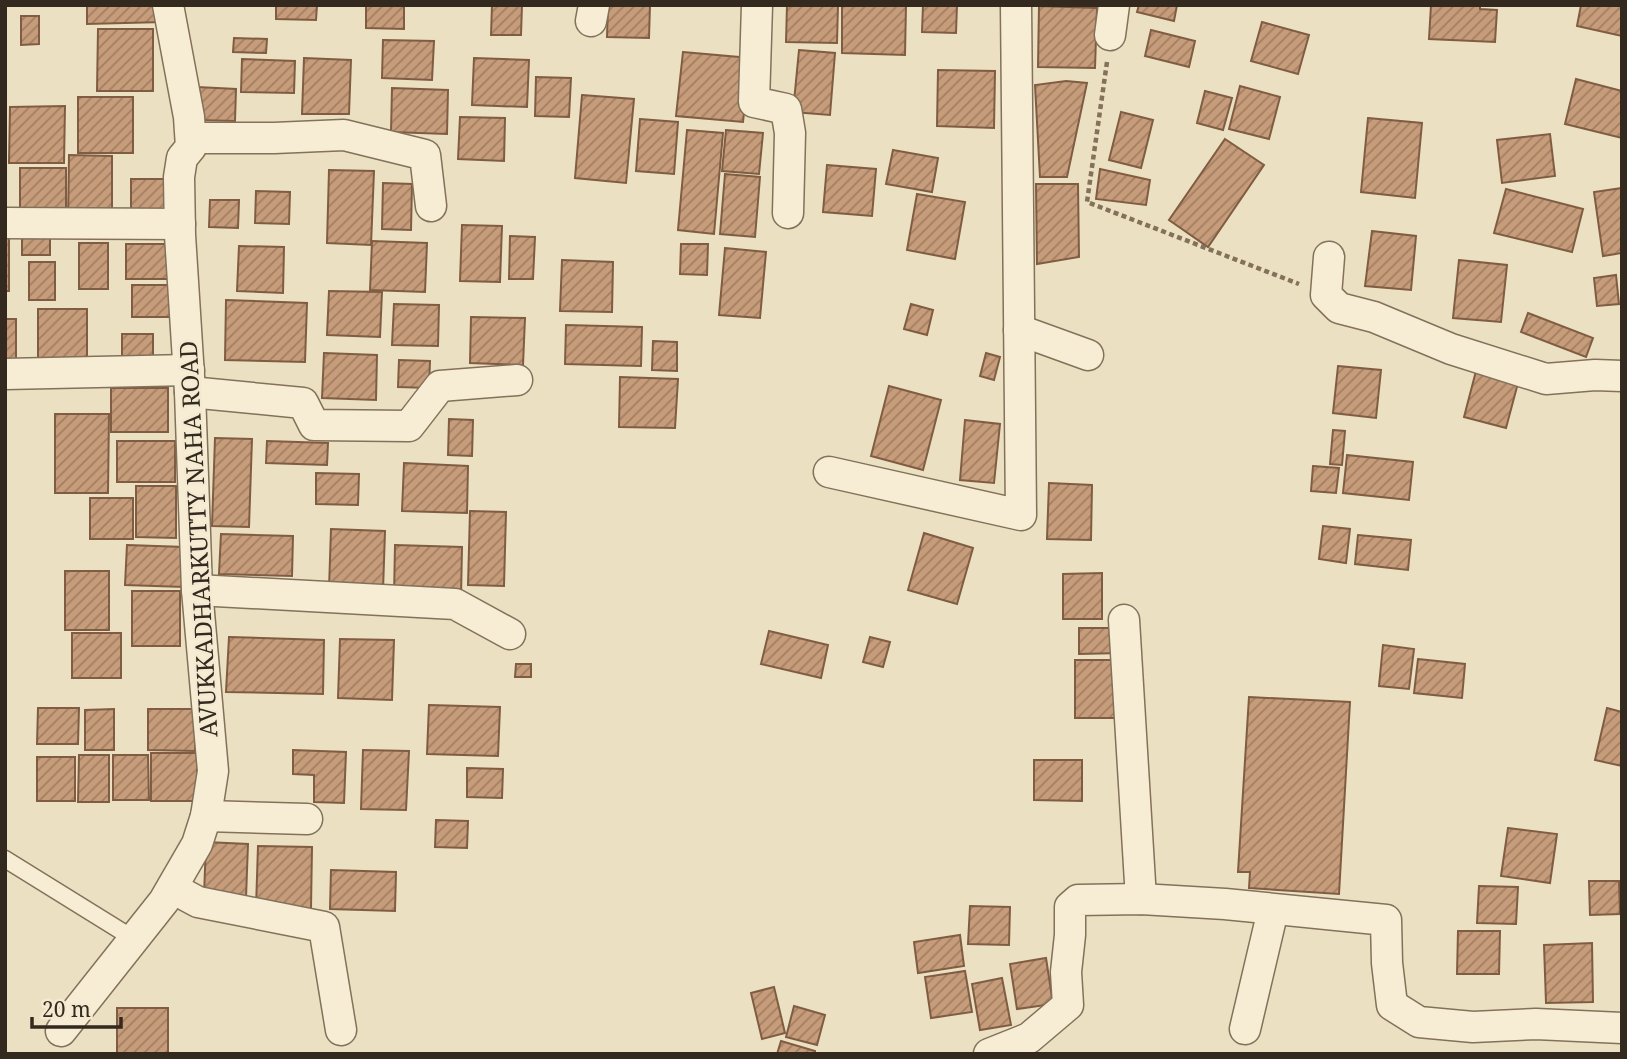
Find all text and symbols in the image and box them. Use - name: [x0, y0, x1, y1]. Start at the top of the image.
- street label: AVUKKADHARKUTTY NAHA ROAD: [171, 340, 224, 738]
- scale bar: [32, 986, 121, 1030]
- text: 20 m: [42, 995, 91, 1023]

